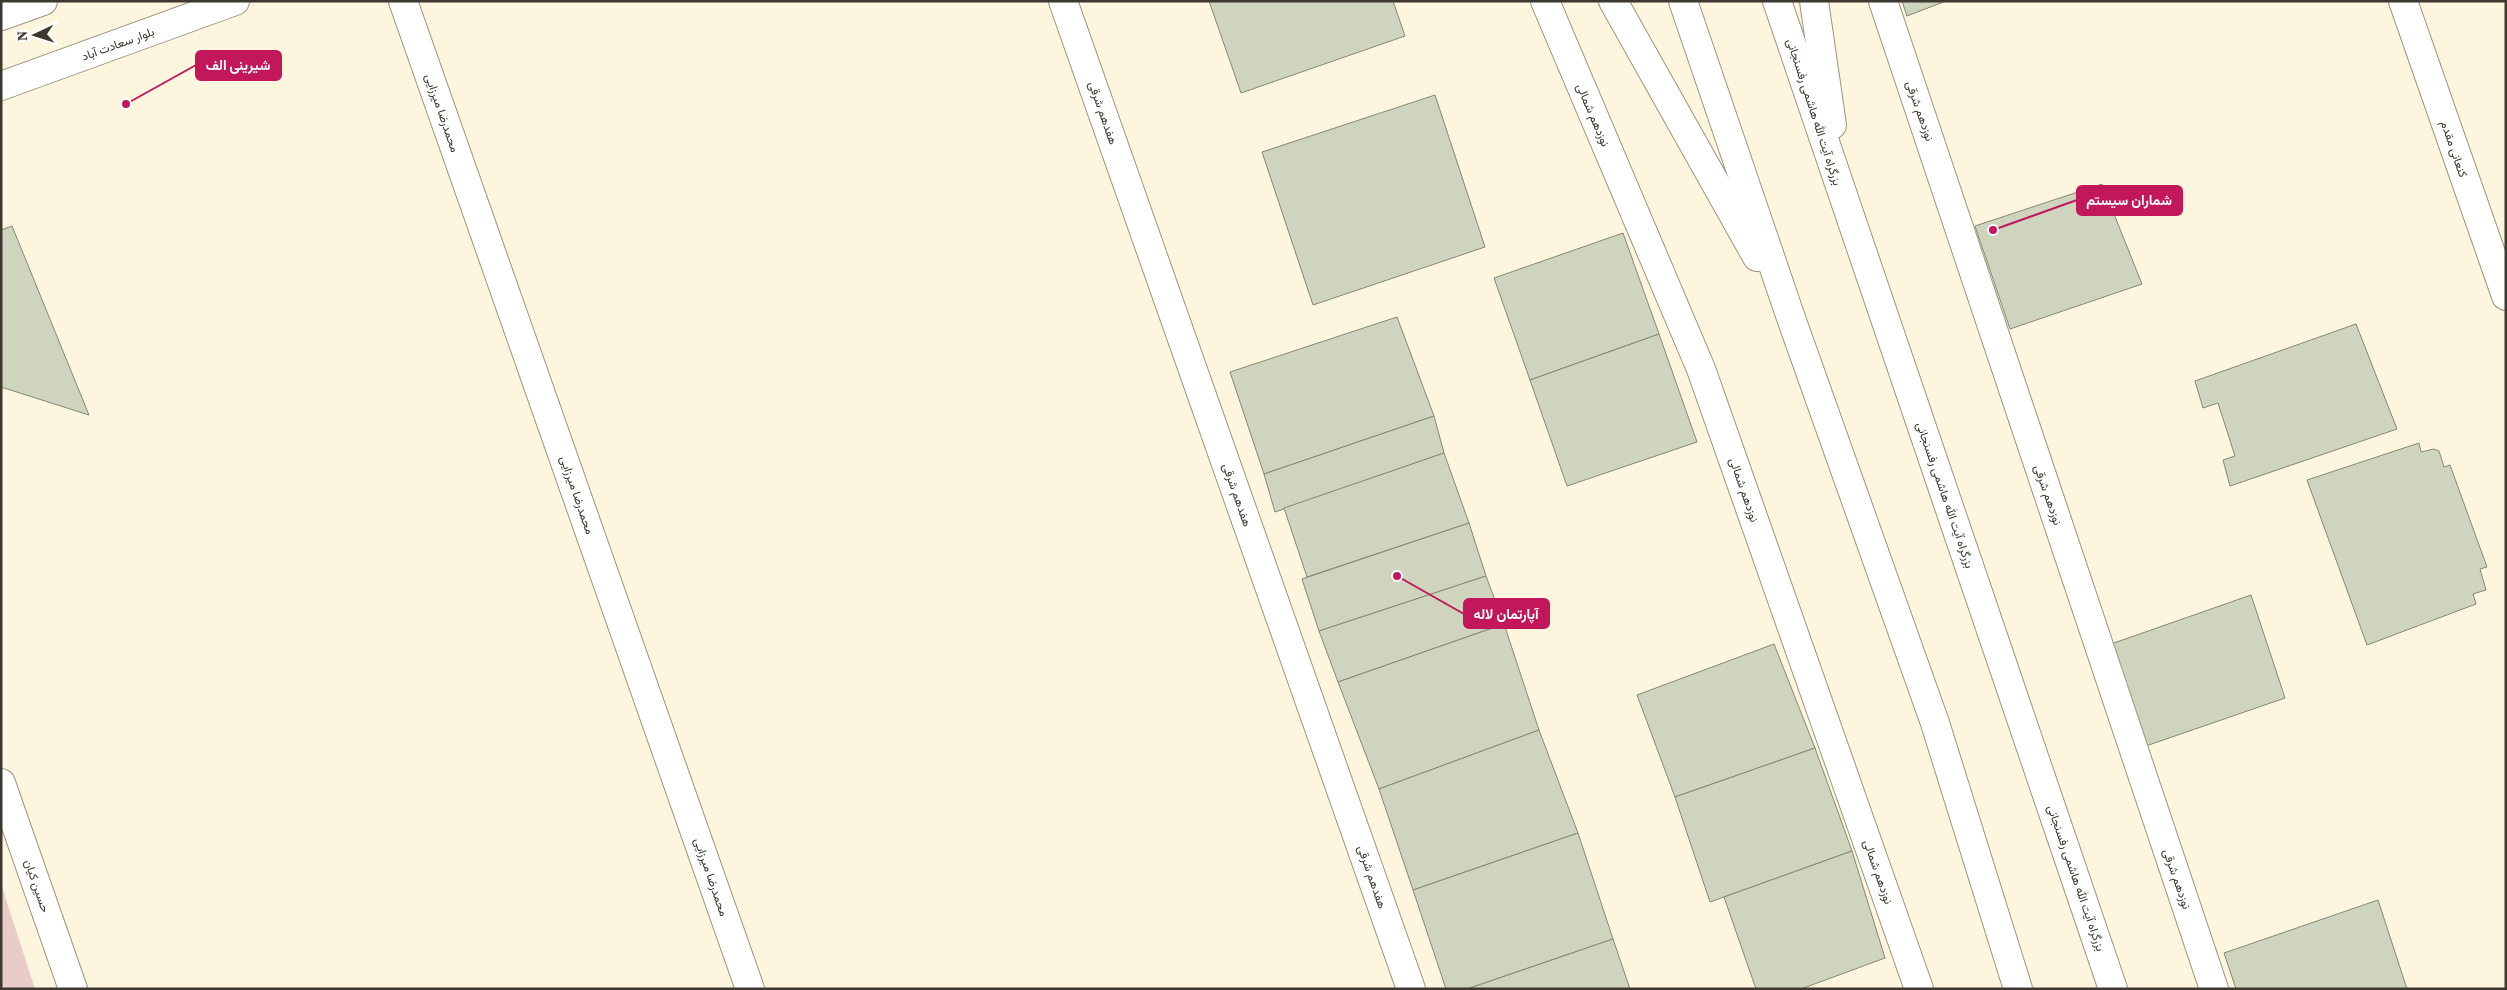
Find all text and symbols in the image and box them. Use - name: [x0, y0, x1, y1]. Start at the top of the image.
- north arrow: [10, 10, 60, 60]
- street label: بلوار سعادت آباد: [80, 23, 156, 65]
- text: N: [12, 30, 32, 42]
- street label: بزرگراه آیت الله هاشمی رفسنجانی: [1783, 36, 1845, 188]
- callout: شیرینی الف: [196, 51, 281, 80]
- text: شیرینی الف: [206, 55, 270, 75]
- street label: محمدرضا میرزایی: [421, 72, 463, 154]
- street label: هفدهم شرقی: [1085, 79, 1121, 147]
- street label: نوزدهم شرقی: [1902, 79, 1938, 143]
- street label: نوزدهم شمالی: [1573, 81, 1613, 149]
- street label: کنعانی مقدم: [2437, 118, 2471, 180]
- callout: شماران سیستم: [2077, 186, 2182, 215]
- text: شماران سیستم: [2086, 190, 2172, 210]
- street label: بزرگراه آیت الله هاشمی رفسنجانی: [1912, 420, 1978, 570]
- street label: محمدرضا میرزایی: [556, 454, 598, 536]
- street label: نوزدهم شمالی: [1726, 456, 1762, 524]
- street label: هفدهم شرقی: [1219, 461, 1255, 529]
- street label: نوزدهم شرقی: [2030, 463, 2066, 527]
- callout: آپارتمان لاله: [1464, 599, 1549, 628]
- text: آپارتمان لاله: [1473, 604, 1540, 624]
- street label: بزرگراه آیت الله هاشمی رفسنجانی: [2043, 803, 2109, 953]
- street label: محمدرضا میرزایی: [690, 836, 732, 918]
- street label: نوزدهم شمالی: [1860, 838, 1896, 906]
- street label: هفدهم شرقی: [1354, 843, 1390, 911]
- street label: نوزدهم شرقی: [2159, 847, 2195, 911]
- street label: حسین کیان: [20, 857, 54, 915]

